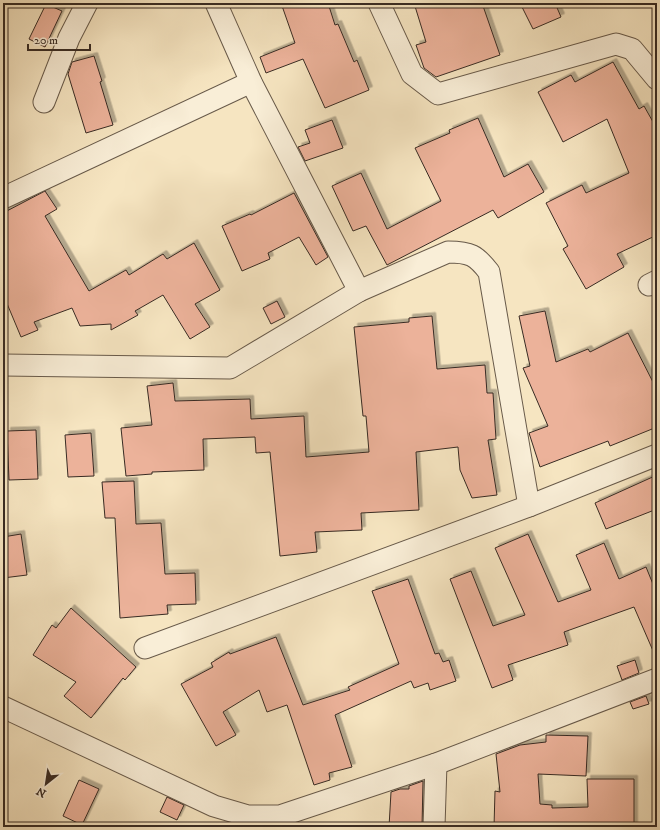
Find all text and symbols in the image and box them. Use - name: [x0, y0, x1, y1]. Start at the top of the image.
- scale bar: [28, 26, 90, 52]
- text: 20 m: [34, 33, 58, 48]
- north arrow: [26, 764, 66, 804]
- text: N: [34, 783, 49, 800]

